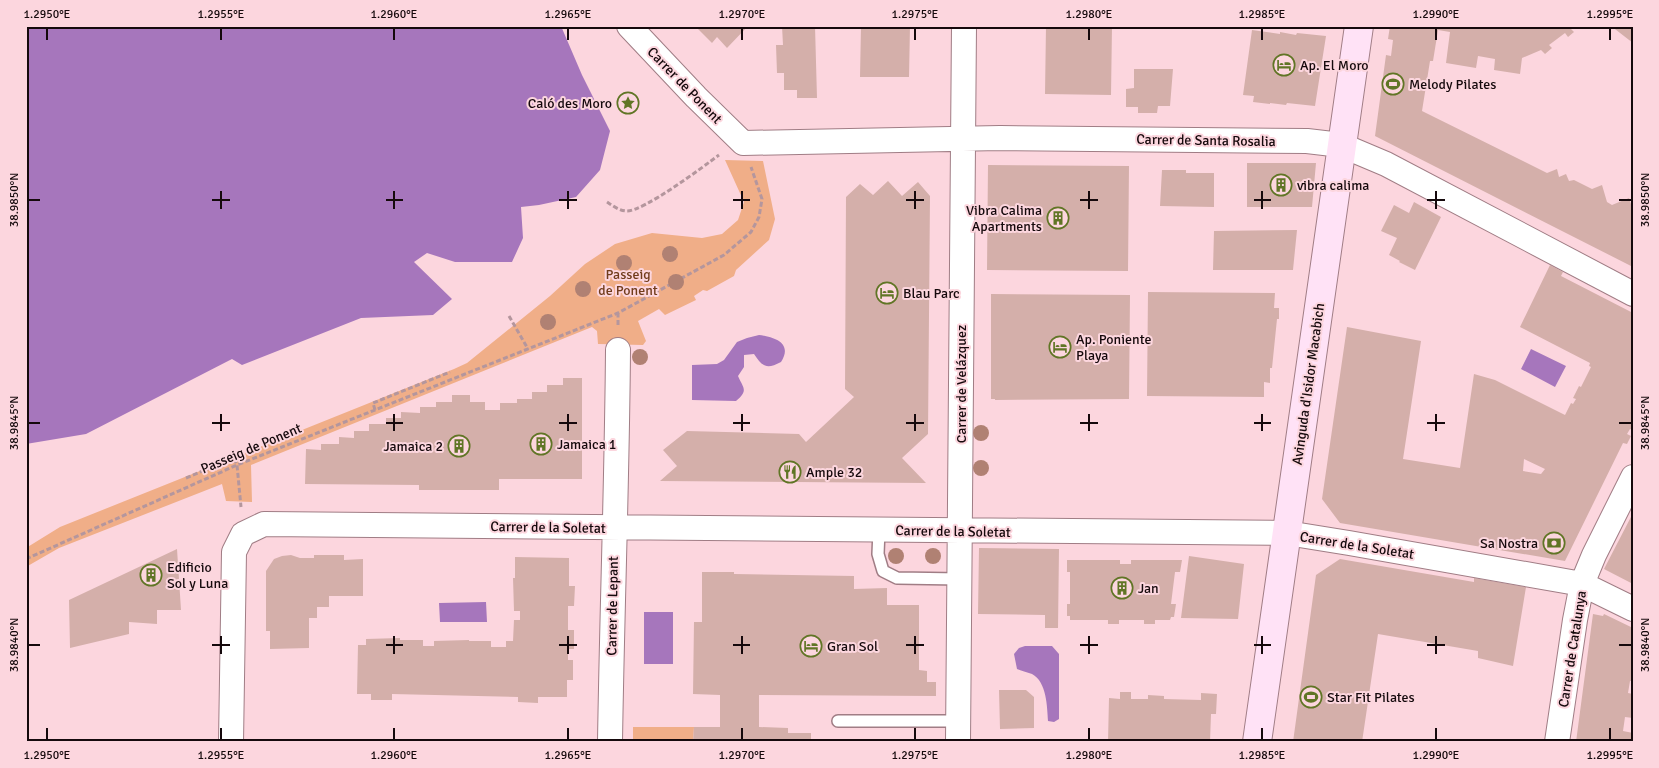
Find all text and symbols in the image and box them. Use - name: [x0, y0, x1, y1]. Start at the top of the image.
- text: 1.2950°E: [24, 7, 71, 22]
- text: 1.2955°E: [198, 7, 245, 22]
- text: 1.2960°E: [371, 7, 418, 22]
- text: 1.2965°E: [545, 7, 592, 22]
- text: 1.2970°E: [719, 7, 766, 22]
- text: 1.2975°E: [892, 7, 939, 22]
- text: 1.2980°E: [1066, 7, 1113, 22]
- text: 1.2985°E: [1239, 7, 1286, 22]
- text: 1.2990°E: [1413, 7, 1460, 22]
- text: 1.2995°E: [1587, 7, 1634, 22]
- street label: Carrer de Ponent: [644, 43, 726, 127]
- hotel icon: Ap. El Moro: [1272, 53, 1296, 77]
- place label: Ap. El Moro: [1300, 57, 1369, 74]
- sports icon: Melody Pilates: [1381, 72, 1405, 96]
- place label: Melody Pilates: [1409, 76, 1496, 93]
- place icon: Caló des Moro: [616, 91, 640, 115]
- place label: Caló des Moro: [528, 95, 612, 112]
- street label: Carrer de Santa Rosalia: [1136, 131, 1276, 150]
- text: 38.9850°N: [7, 173, 22, 227]
- building icon: vibra calima: [1269, 173, 1293, 197]
- text: 38.9850°N: [1638, 173, 1653, 227]
- place label: vibra calima: [1297, 177, 1369, 194]
- place label: Vibra Calima Apartments: [966, 202, 1042, 235]
- building icon: Vibra Calima Apartments: [1046, 206, 1070, 230]
- park label: Passeig de Ponent: [598, 266, 658, 299]
- hotel icon: Blau Parc: [875, 281, 899, 305]
- place label: Blau Parc: [903, 285, 960, 302]
- street label: Avinguda d'Isidor Macabich: [1289, 302, 1328, 466]
- street label: Carrer de Velázquez: [953, 325, 970, 443]
- place label: Ap. Poniente Playa: [1076, 331, 1151, 364]
- hotel icon: Ap. Poniente Playa: [1048, 335, 1072, 359]
- text: 38.9845°N: [7, 396, 22, 450]
- text: 38.9845°N: [1638, 396, 1653, 450]
- street label: Passeig de Ponent: [198, 420, 304, 477]
- building icon: Jamaica 1: [529, 432, 553, 456]
- building icon: Jamaica 2: [447, 434, 471, 458]
- place label: Jamaica 1: [557, 436, 616, 453]
- place label: Jamaica 2: [384, 438, 443, 455]
- restaurant icon: Ample 32: [778, 460, 802, 484]
- place label: Ample 32: [806, 464, 862, 481]
- street label: Carrer de la Soletat: [490, 518, 606, 537]
- street label: Carrer de la Soletat: [895, 522, 1011, 541]
- street label: Carrer de la Soletat: [1299, 528, 1415, 563]
- bank icon: Sa Nostra: [1542, 531, 1566, 555]
- place label: Sa Nostra: [1480, 535, 1538, 552]
- street label: Carrer de Lepant: [603, 556, 622, 656]
- place label: Edificio Sol y Luna: [167, 559, 228, 592]
- building icon: Edificio Sol y Luna: [139, 563, 163, 587]
- building icon: Jan: [1110, 576, 1134, 600]
- place label: Jan: [1138, 580, 1159, 597]
- street label: Carrer de Catalunya: [1555, 589, 1590, 709]
- text: 38.9840°N: [7, 618, 22, 672]
- text: 38.9840°N: [1638, 618, 1653, 672]
- hotel icon: Gran Sol: [799, 634, 823, 658]
- place label: Gran Sol: [827, 638, 878, 655]
- sports icon: Star Fit Pilates: [1299, 685, 1323, 709]
- place label: Star Fit Pilates: [1327, 689, 1415, 706]
- text: 1.2950°E: [24, 748, 71, 763]
- text: 1.2955°E: [198, 748, 245, 763]
- text: 1.2960°E: [371, 748, 418, 763]
- text: 1.2965°E: [545, 748, 592, 763]
- text: 1.2970°E: [719, 748, 766, 763]
- text: 1.2975°E: [892, 748, 939, 763]
- text: 1.2980°E: [1066, 748, 1113, 763]
- text: 1.2985°E: [1239, 748, 1286, 763]
- text: 1.2990°E: [1413, 748, 1460, 763]
- text: 1.2995°E: [1587, 748, 1634, 763]

